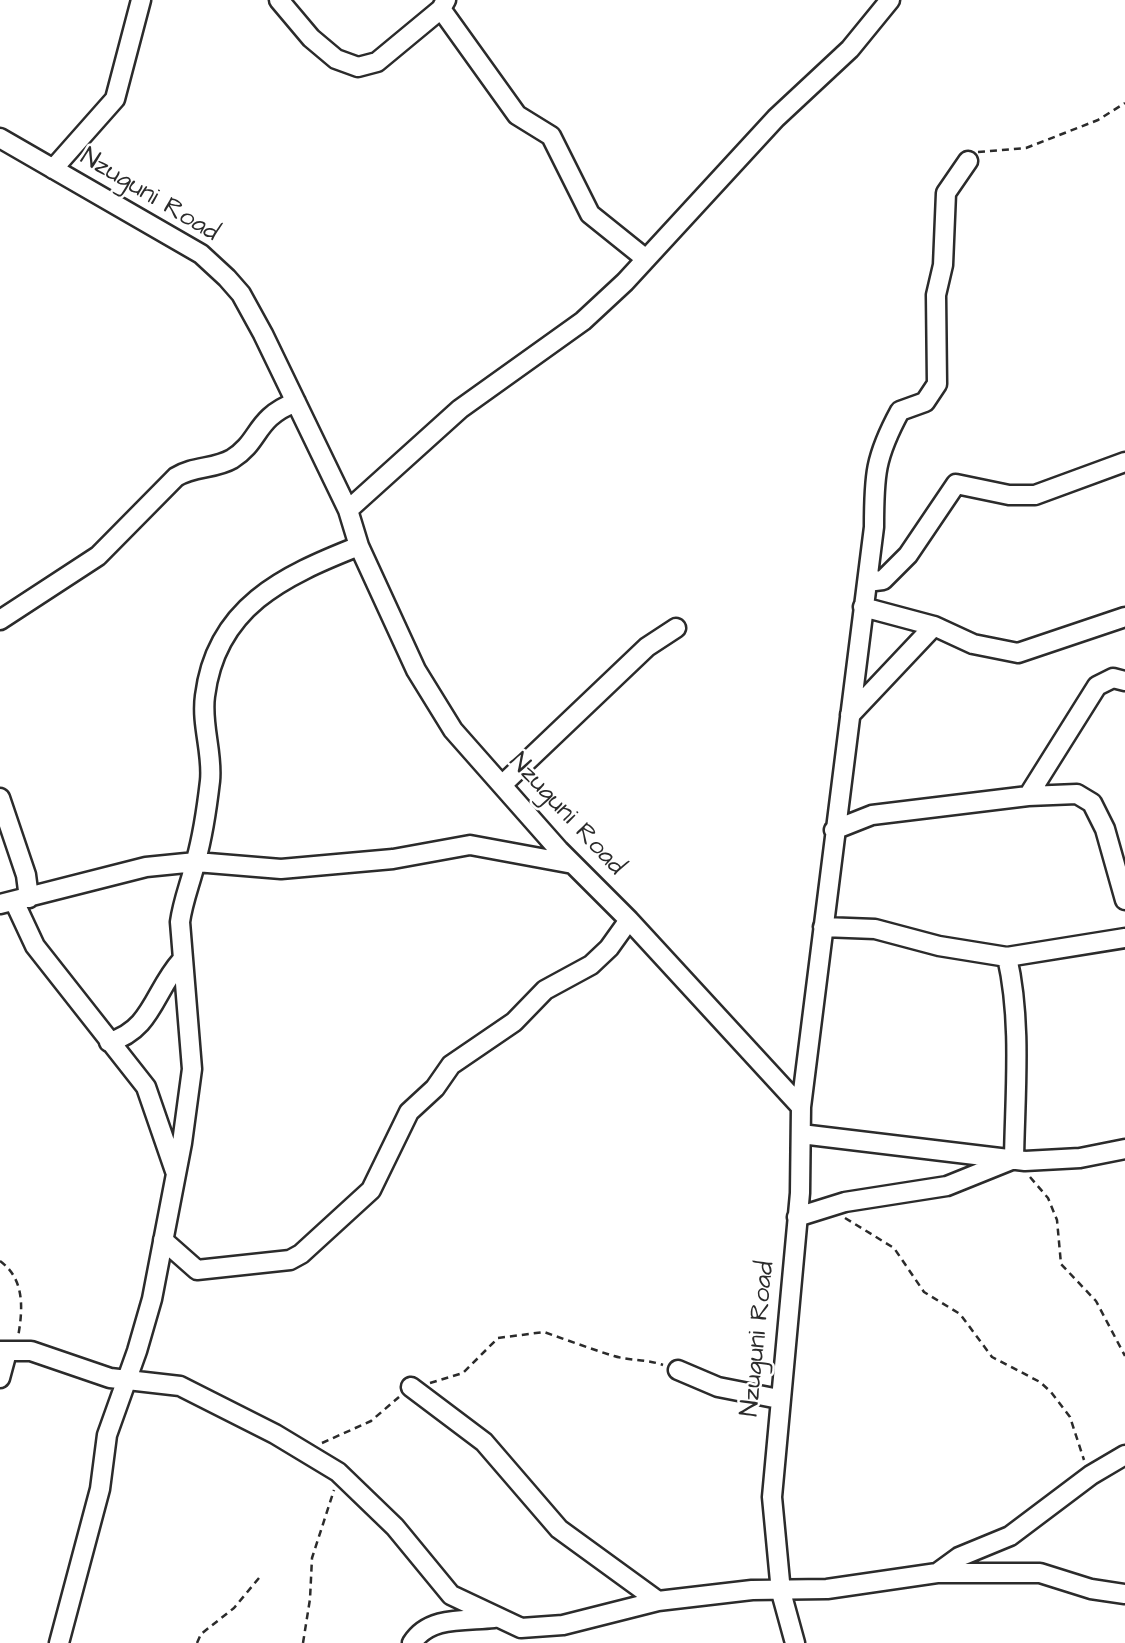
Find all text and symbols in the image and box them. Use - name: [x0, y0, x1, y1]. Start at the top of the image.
- street label: Nzuguni Road: [74, 142, 224, 250]
- street label: Nzuguni Road: [501, 747, 631, 883]
- street label: Nzuguni Road: [735, 1260, 783, 1418]

